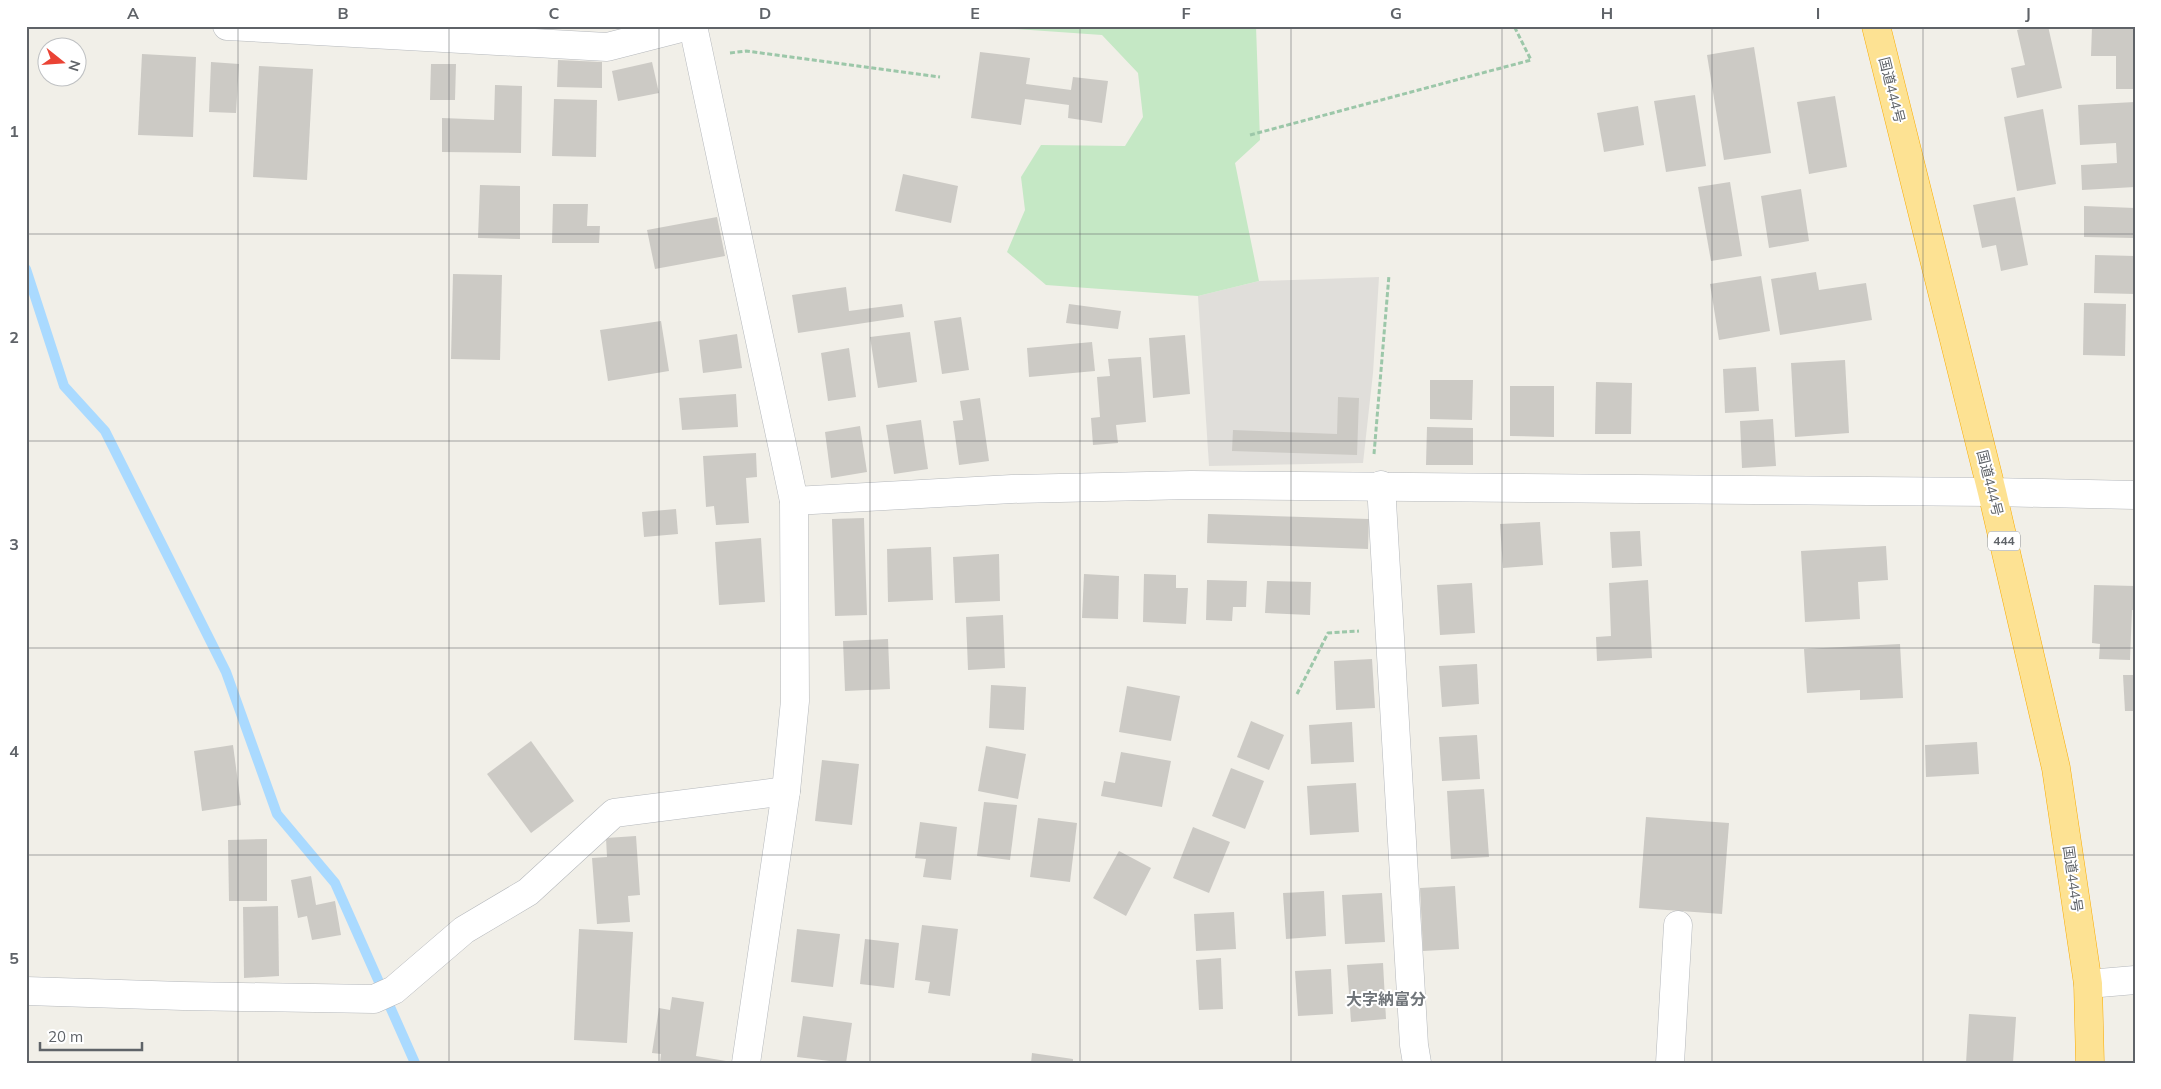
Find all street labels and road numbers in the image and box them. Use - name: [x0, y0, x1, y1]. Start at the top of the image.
- street label: 国道444号: [1875, 55, 1909, 125]
- street label: 国道444号: [1973, 448, 2007, 518]
- road number: 444: [1988, 532, 2020, 550]
- street label: 国道444号: [2059, 844, 2087, 914]

